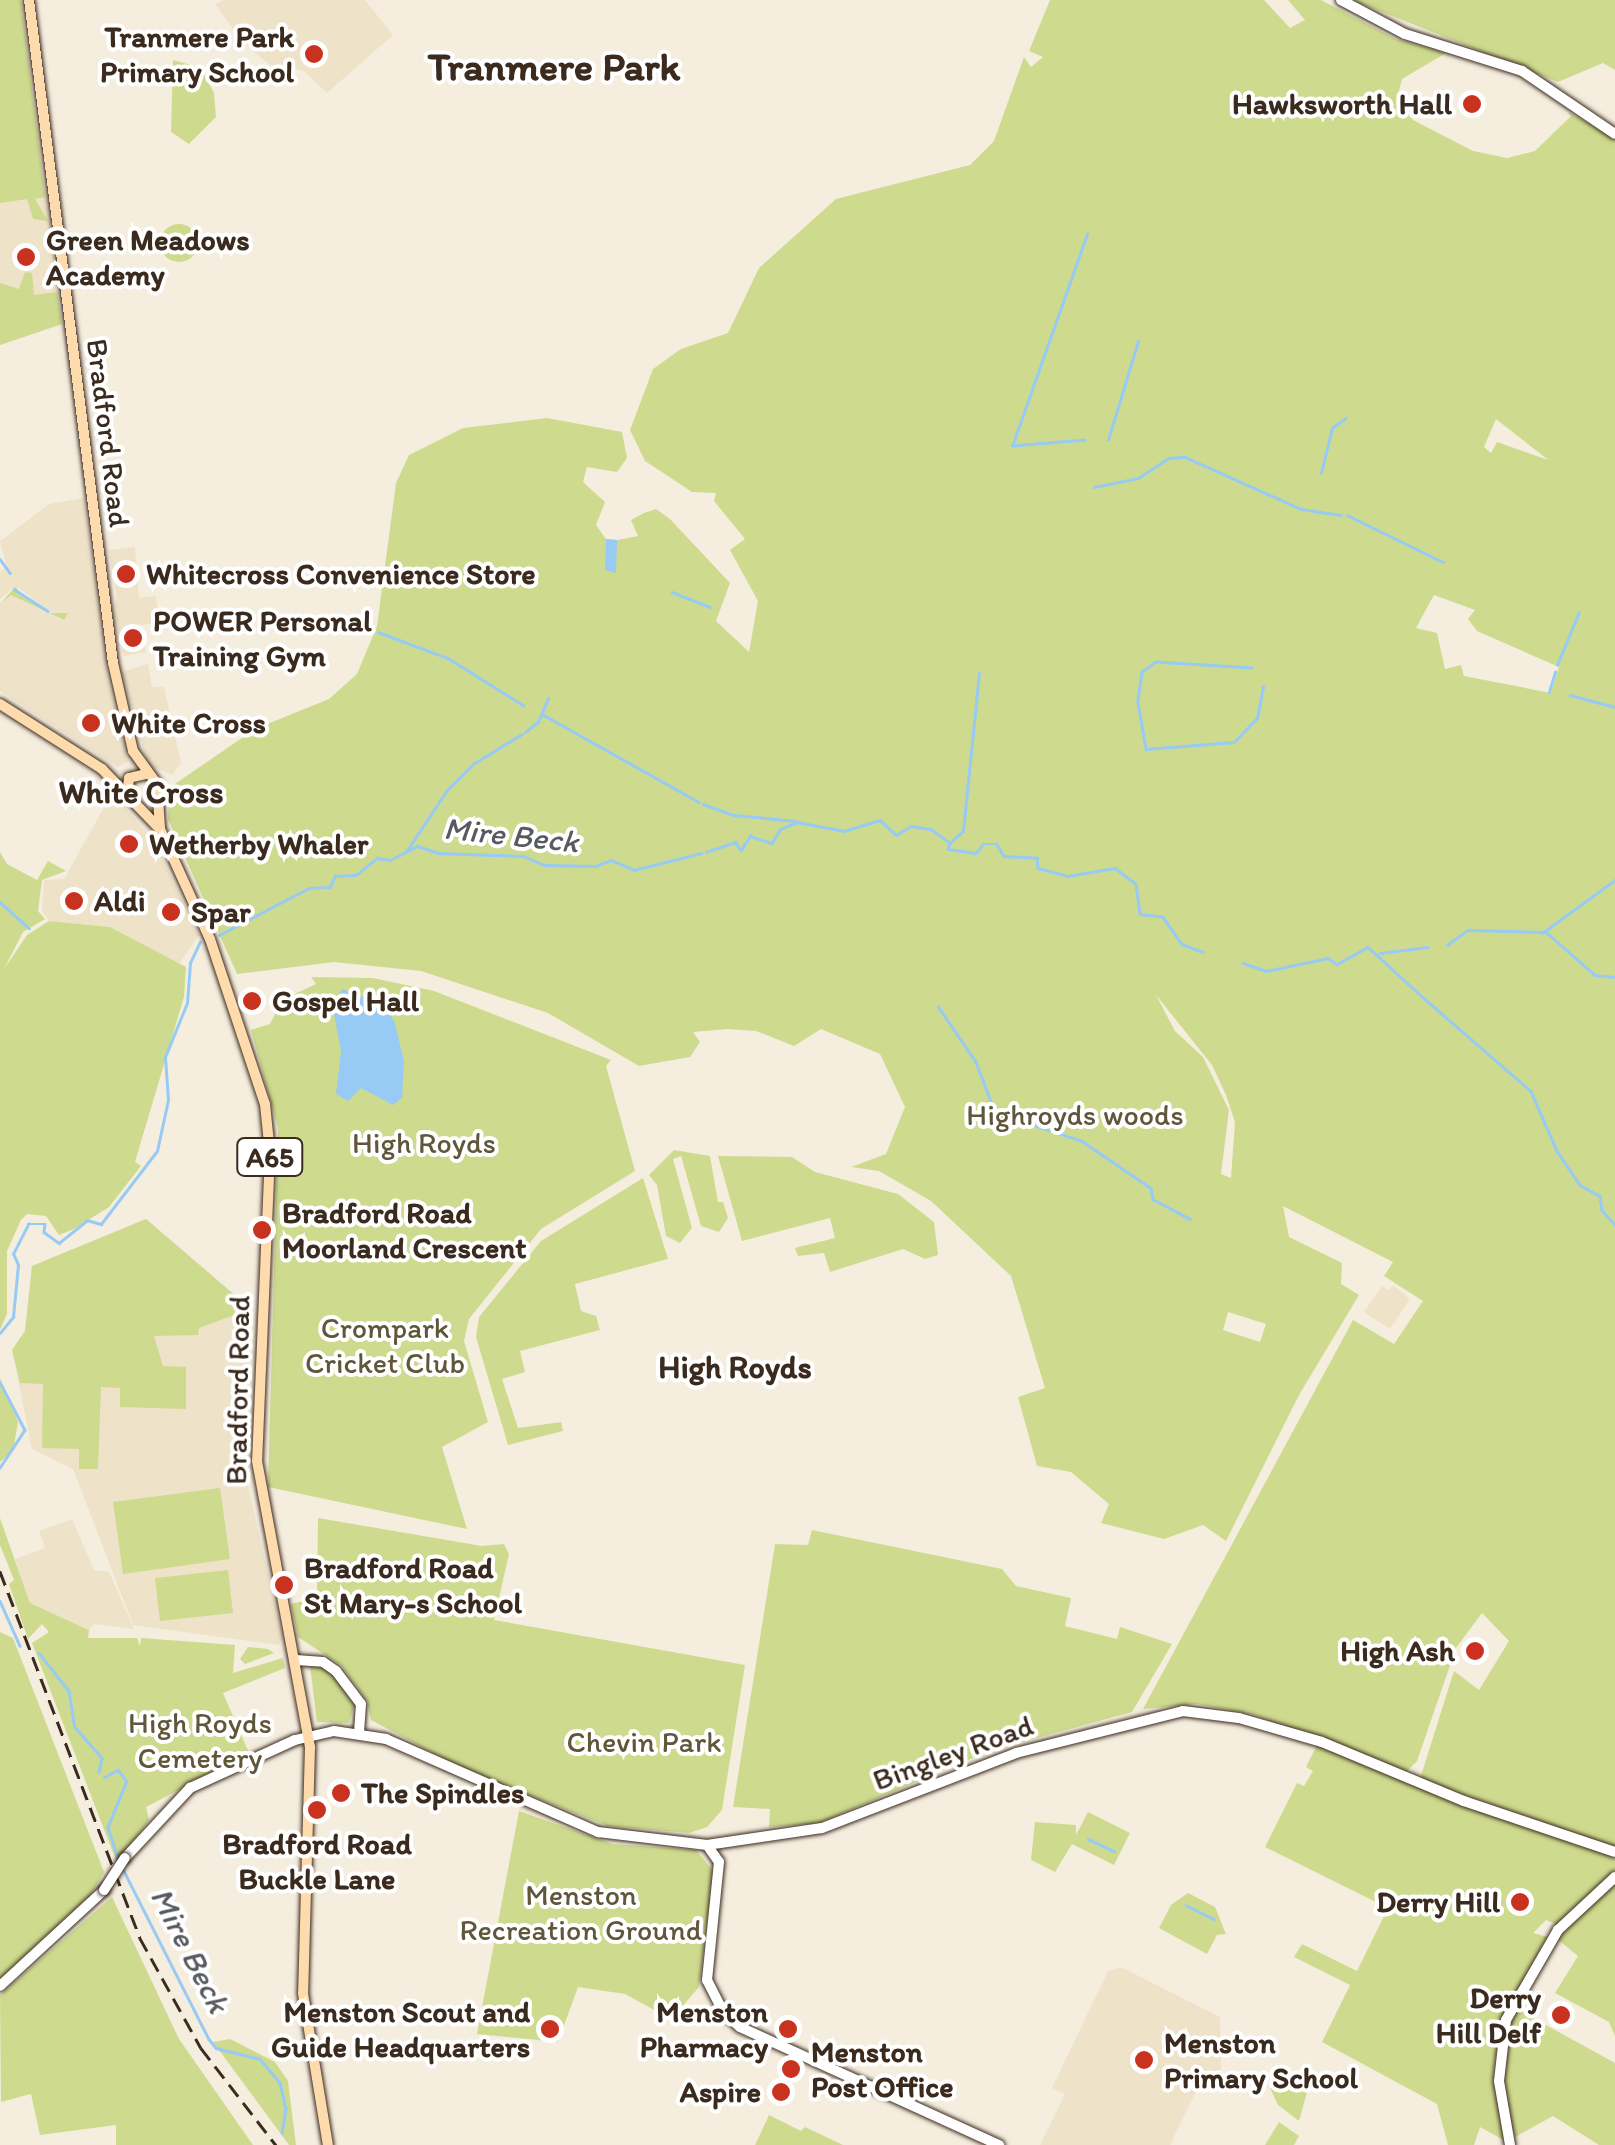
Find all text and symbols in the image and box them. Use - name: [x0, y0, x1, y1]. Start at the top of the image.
- place label: Tranmere Park Primary School: [100, 19, 294, 90]
- district label: Tranmere Park: [427, 42, 681, 90]
- marker: Tranmere Park Primary School: [303, 43, 325, 65]
- place label: Hawksworth Hall: [1232, 86, 1452, 122]
- marker: Hawksworth Hall: [1461, 93, 1483, 115]
- place label: Green Meadows Academy: [46, 222, 248, 292]
- marker: Green Meadows Academy: [15, 246, 37, 268]
- street label: Bradford Road: [79, 337, 137, 529]
- place label: Whitecross Convenience Store: [146, 556, 535, 592]
- marker: Whitecross Convenience Store: [115, 563, 137, 585]
- place label: POWER Personal Training Gym: [153, 603, 372, 674]
- marker: POWER Personal Training Gym: [122, 627, 144, 649]
- place label: White Cross: [111, 705, 266, 741]
- marker: White Cross: [80, 712, 102, 734]
- district label: White Cross: [58, 773, 224, 811]
- water label: Mire Beck: [442, 809, 580, 861]
- place label: Wetherby Whaler: [149, 826, 369, 862]
- marker: Wetherby Whaler: [118, 833, 140, 855]
- place label: Aldi: [94, 883, 145, 919]
- marker: Aldi: [63, 890, 85, 912]
- place label: Spar: [191, 894, 251, 930]
- marker: Spar: [160, 901, 182, 923]
- place label: Gospel Hall: [272, 983, 419, 1019]
- marker: Gospel Hall: [241, 990, 263, 1012]
- park label: Highroyds woods: [966, 1097, 1184, 1133]
- park label: High Royds: [353, 1125, 495, 1161]
- road number: A65: [235, 1134, 305, 1180]
- place label: Bradford Road Moorland Crescent: [282, 1195, 528, 1266]
- marker: Bradford Road Moorland Crescent: [251, 1219, 273, 1241]
- street label: Bradford Road: [218, 1295, 258, 1485]
- park label: Crompark Cricket Club: [305, 1310, 465, 1380]
- district label: High Royds: [659, 1348, 811, 1386]
- place label: Bradford Road St Mary-s School: [304, 1550, 522, 1620]
- marker: Bradford Road St Mary-s School: [273, 1574, 295, 1596]
- place label: High Ash: [1341, 1633, 1455, 1669]
- marker: High Ash: [1464, 1640, 1486, 1662]
- park label: High Royds Cemetery: [129, 1705, 271, 1776]
- street label: Bingley Road: [868, 1707, 1038, 1799]
- park label: Chevin Park: [567, 1724, 721, 1760]
- place label: The Spindles: [361, 1775, 524, 1811]
- marker: The Spindles: [330, 1782, 352, 1804]
- marker: Bradford Road Buckle Lane: [306, 1799, 328, 1821]
- place label: Bradford Road Buckle Lane: [223, 1826, 411, 1896]
- park label: Menston Recreation Ground: [460, 1877, 702, 1948]
- water label: Mire Beck: [142, 1881, 238, 2019]
- place label: Derry Hill: [1376, 1884, 1500, 1920]
- marker: Derry Hill: [1509, 1891, 1531, 1913]
- place label: Derry Hill Delf: [1435, 1980, 1541, 2050]
- place label: Menston Scout and Guide Headquarters: [271, 1994, 530, 2064]
- place label: Menston Pharmacy: [640, 1994, 768, 2064]
- marker: Derry Hill Delf: [1550, 2004, 1572, 2026]
- marker: Menston Scout and Guide Headquarters: [539, 2018, 561, 2040]
- marker: Menston Pharmacy: [777, 2018, 799, 2040]
- place label: Menston Primary School: [1164, 2025, 1358, 2096]
- place label: Menston Post Office: [811, 2034, 954, 2104]
- marker: Menston Primary School: [1133, 2049, 1155, 2071]
- marker: Menston Post Office: [780, 2058, 802, 2080]
- place label: Aspire: [680, 2074, 761, 2110]
- marker: Aspire: [770, 2081, 792, 2103]

